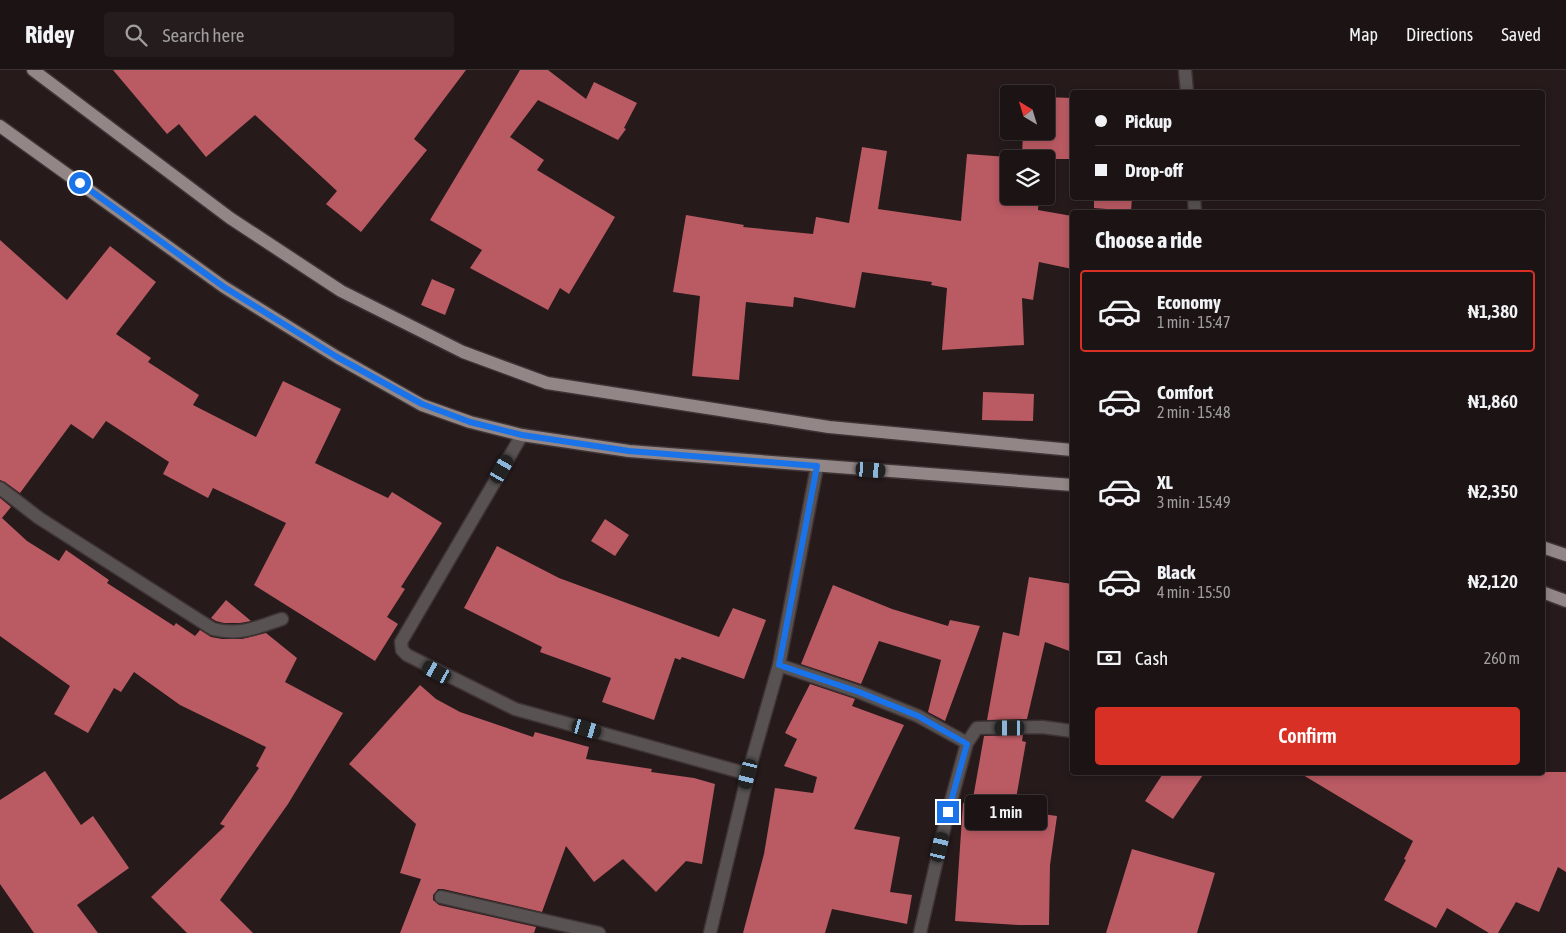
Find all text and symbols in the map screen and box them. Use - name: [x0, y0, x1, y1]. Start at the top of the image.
- search box: [104, 12, 454, 57]
- text: Ridey: [25, 21, 74, 48]
- icon: search: [122, 21, 150, 49]
- text: Search here: [162, 24, 244, 46]
- text: Map: [1349, 24, 1378, 45]
- text: Directions: [1406, 24, 1473, 45]
- text: Saved: [1501, 24, 1541, 45]
- north arrow: [1000, 85, 1055, 140]
- map controls: [1000, 85, 1055, 205]
- text: Pickup: [1125, 110, 1172, 132]
- button: layers: [1000, 150, 1055, 205]
- text: Drop-off: [1125, 159, 1183, 181]
- route start: [69, 172, 91, 194]
- text: Choose a ride: [1095, 227, 1202, 253]
- icon: car: [1097, 289, 1142, 334]
- text: Economy: [1157, 291, 1221, 313]
- text: ₦1,380: [1468, 300, 1518, 322]
- text: 1 min · 15:47: [1157, 313, 1230, 331]
- icon: car: [1097, 379, 1142, 424]
- text: Comfort: [1157, 381, 1213, 403]
- text: ₦1,860: [1468, 390, 1518, 412]
- text: 2 min · 15:48: [1157, 403, 1230, 421]
- car: [488, 452, 515, 486]
- car: [855, 461, 886, 479]
- icon: car: [1097, 469, 1142, 514]
- text: XL: [1157, 471, 1173, 493]
- text: ₦2,350: [1468, 480, 1518, 502]
- text: 3 min · 15:49: [1157, 493, 1230, 511]
- icon: car: [1097, 559, 1142, 604]
- text: Black: [1157, 561, 1195, 583]
- text: ₦2,120: [1468, 570, 1518, 592]
- text: 4 min · 15:50: [1157, 583, 1230, 601]
- icon: cash: [1095, 644, 1123, 672]
- text: Cash: [1135, 647, 1168, 669]
- text: 260 m: [1484, 649, 1520, 667]
- car: [420, 658, 453, 686]
- button: Confirm: [1095, 707, 1520, 765]
- car: [570, 718, 603, 740]
- car: [995, 721, 1025, 736]
- car: [737, 758, 758, 790]
- callout: 1 min: [966, 794, 1048, 830]
- route end: [937, 801, 959, 823]
- text: 1 min: [990, 803, 1022, 821]
- car: [929, 831, 950, 863]

